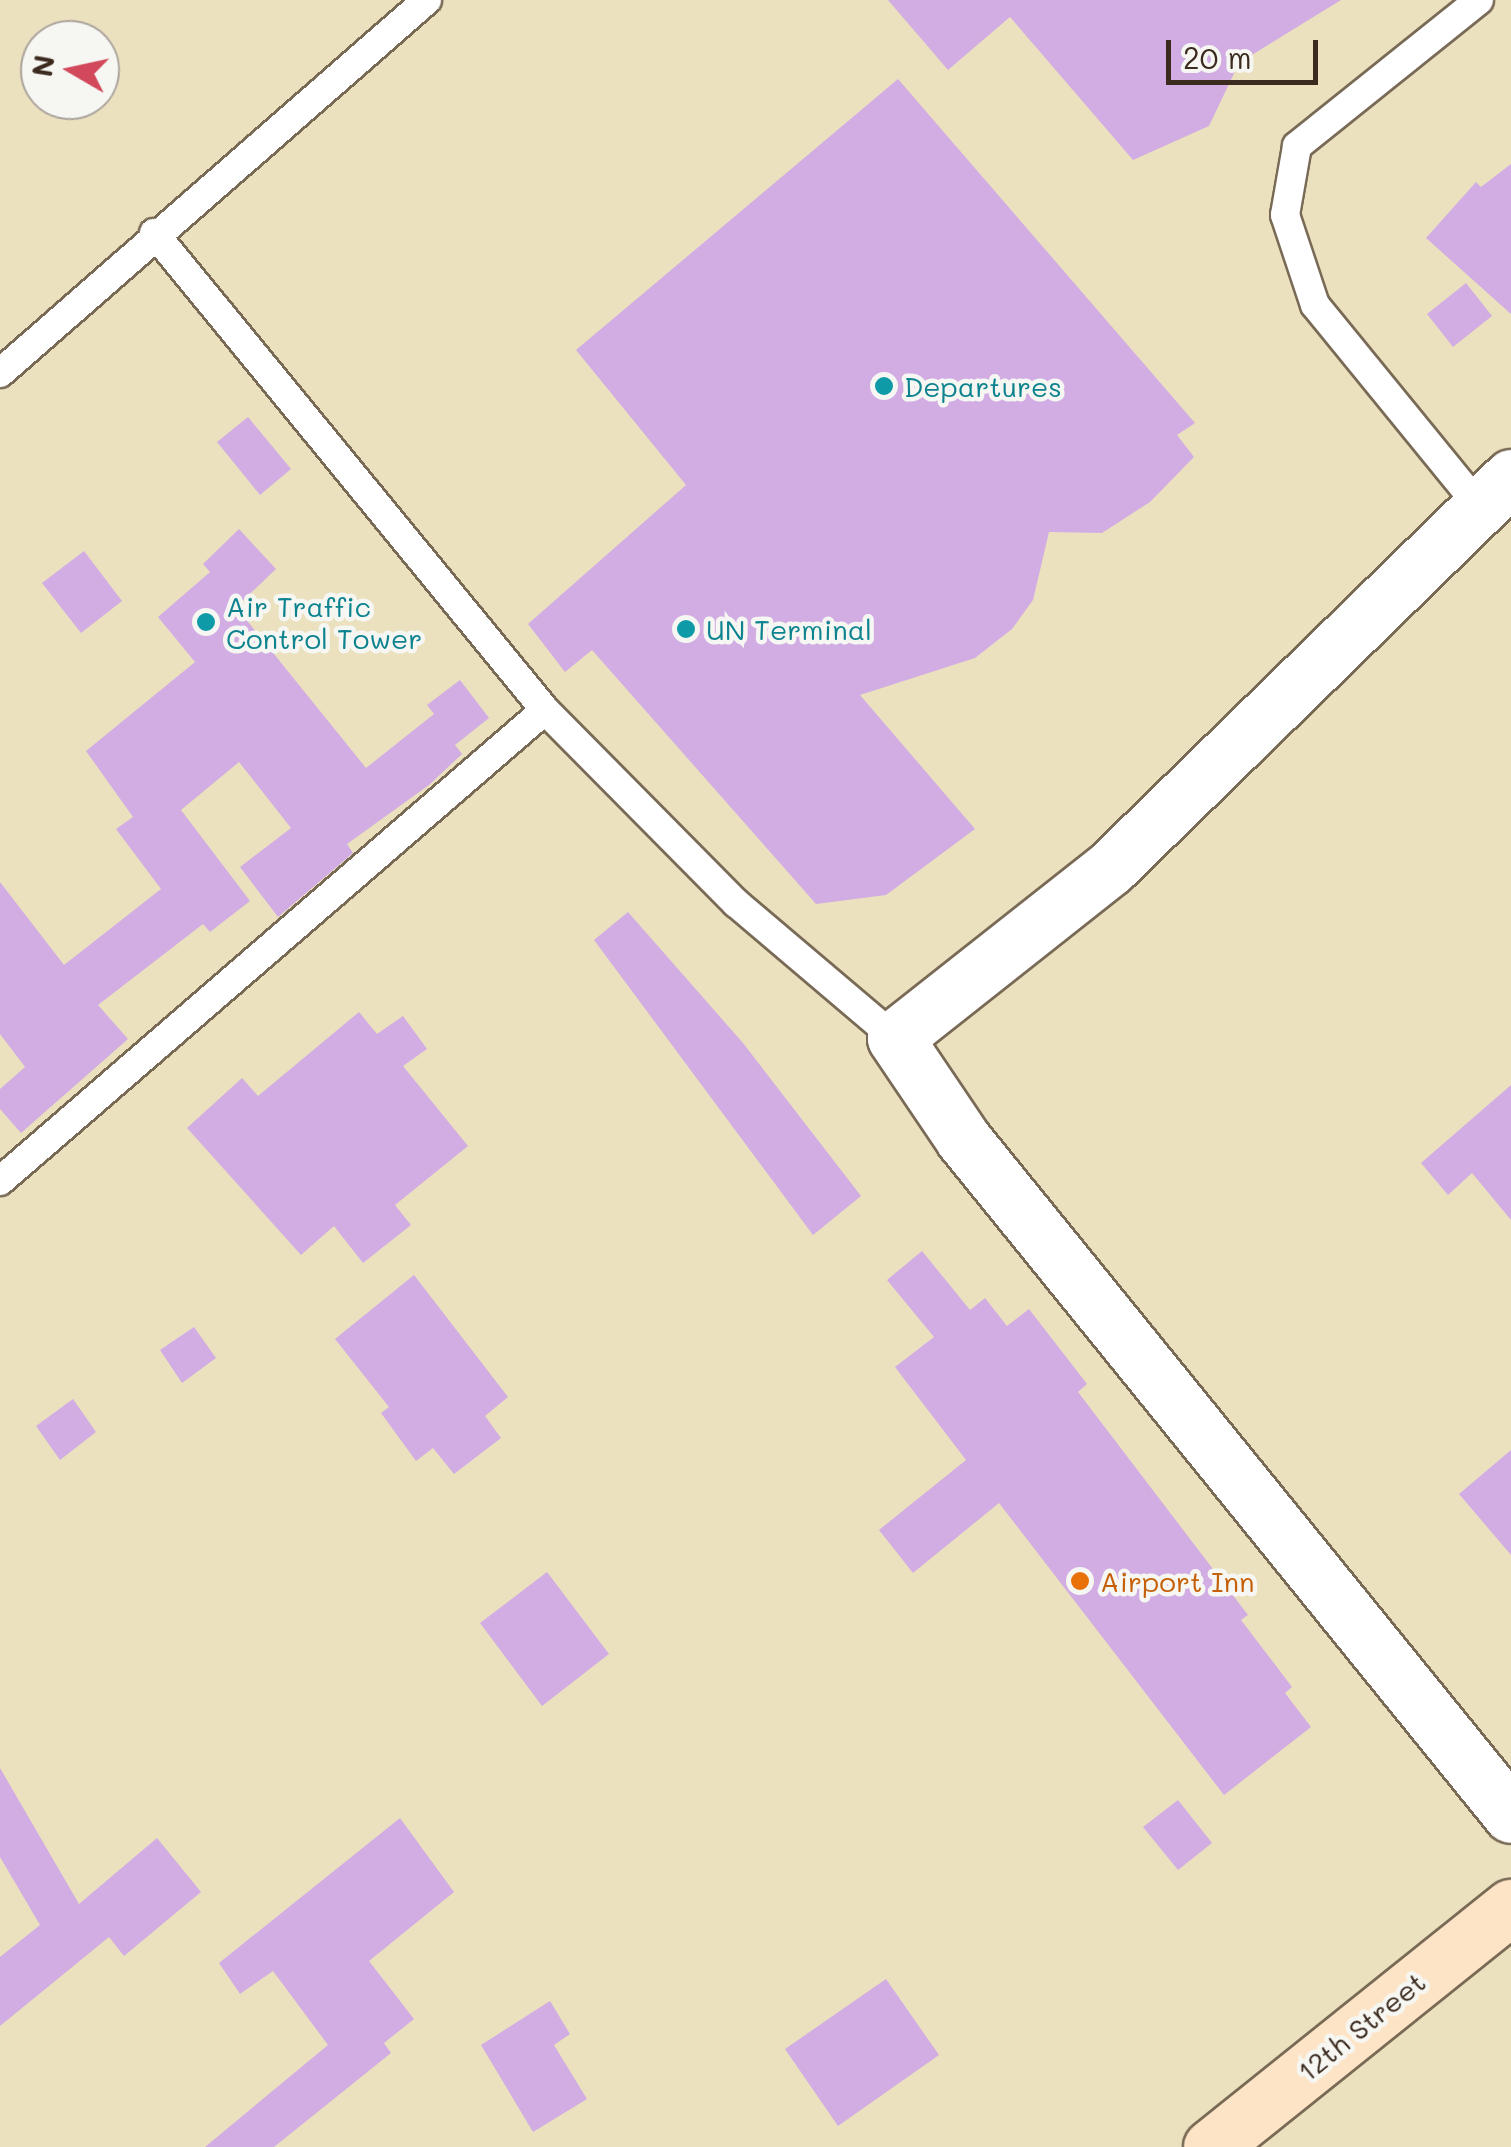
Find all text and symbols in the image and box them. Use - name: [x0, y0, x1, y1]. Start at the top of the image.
- north arrow: [20, 20, 120, 120]
- scale bar: [1171, 20, 1324, 82]
- text: 20 m: [1183, 37, 1252, 77]
- text: N: [23, 52, 62, 79]
- place label: Departures: [904, 369, 1062, 403]
- marker: Departures: [873, 375, 895, 397]
- place label: Air Traffic Control Tower: [226, 589, 422, 655]
- marker: Air Traffic Control Tower: [195, 611, 217, 633]
- place label: UN Terminal: [706, 612, 872, 646]
- marker: UN Terminal: [675, 618, 697, 640]
- place label: Airport Inn: [1100, 1564, 1255, 1598]
- marker: Airport Inn: [1069, 1570, 1091, 1592]
- street label: 12th Street: [1290, 1964, 1432, 2088]

